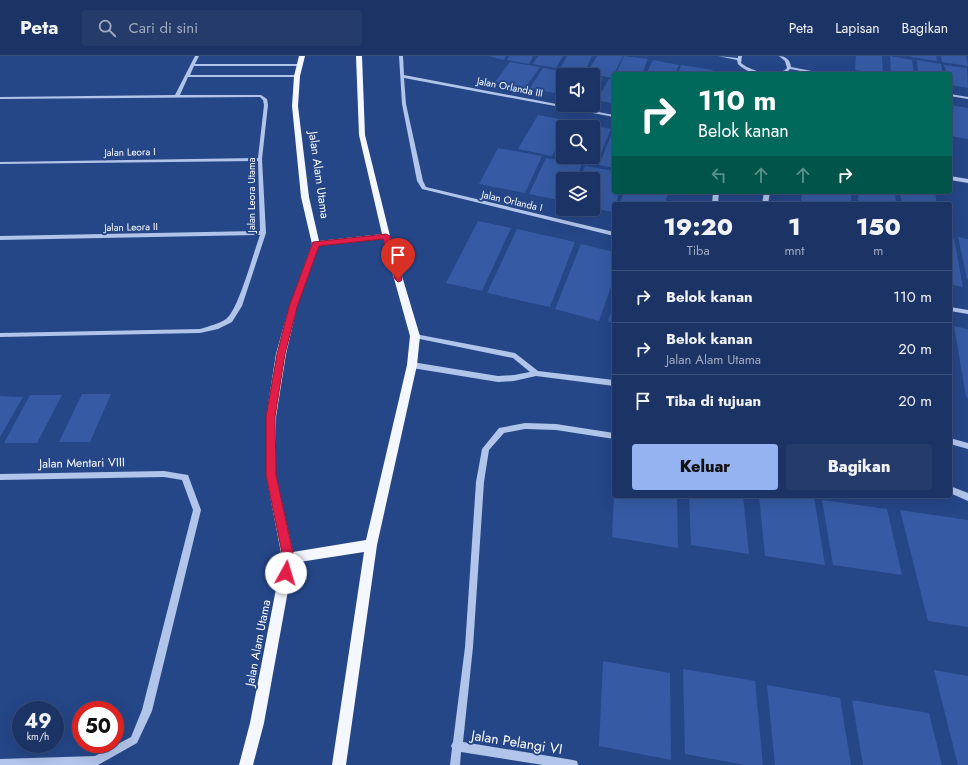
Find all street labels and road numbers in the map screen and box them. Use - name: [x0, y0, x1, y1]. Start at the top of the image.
- street label: Jalan Orlanda III: [474, 73, 544, 101]
- street label: Jalan Alam Utama: [304, 128, 334, 220]
- street label: Jalan Leora I: [102, 144, 156, 160]
- street label: Jalan Leora Utama: [244, 157, 259, 235]
- street label: Jalan Orlanda I: [478, 186, 544, 215]
- street label: Jalan Leora II: [102, 219, 158, 235]
- street label: Jalan Mentari VIII: [37, 453, 125, 473]
- street label: Jalan Alam Utama: [240, 598, 275, 690]
- street label: Jalan Pelangi VI: [468, 725, 564, 759]

